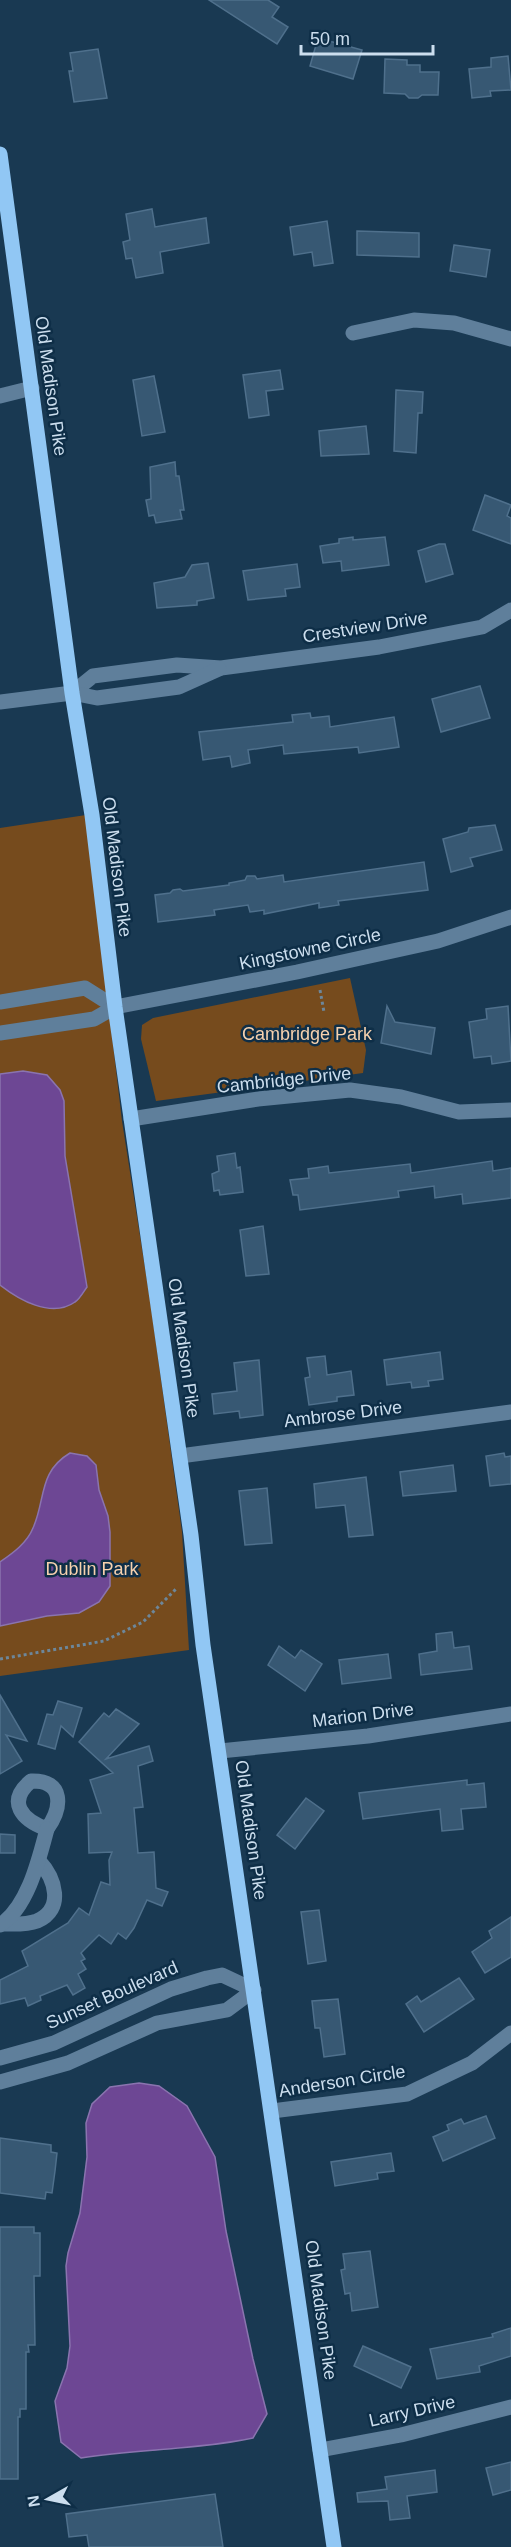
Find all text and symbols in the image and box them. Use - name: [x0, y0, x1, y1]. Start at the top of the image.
- scale bar: [301, 18, 433, 56]
- text: 50 m: [310, 29, 350, 49]
- street label: Old Madison Pike: [31, 315, 71, 457]
- street label: Crestview Drive: [301, 607, 429, 647]
- street label: Old Madison Pike: [98, 796, 136, 938]
- street label: Kingstowne Circle: [237, 924, 383, 974]
- park label: Cambridge Park: [242, 1024, 373, 1044]
- street label: Cambridge Drive: [216, 1063, 352, 1097]
- street label: Old Madison Pike: [164, 1277, 204, 1419]
- street label: Ambrose Drive: [283, 1397, 403, 1431]
- park label: Dublin Park: [45, 1559, 140, 1579]
- street label: Marion Drive: [311, 1699, 415, 1731]
- street label: Old Madison Pike: [231, 1759, 271, 1901]
- street label: Sunset Boulevard: [43, 1957, 181, 2033]
- street label: Anderson Circle: [277, 2061, 407, 2101]
- street label: Old Madison Pike: [301, 2239, 341, 2381]
- street label: Larry Drive: [367, 2391, 457, 2431]
- north arrow: [18, 2469, 78, 2529]
- text: N: [24, 2494, 43, 2508]

